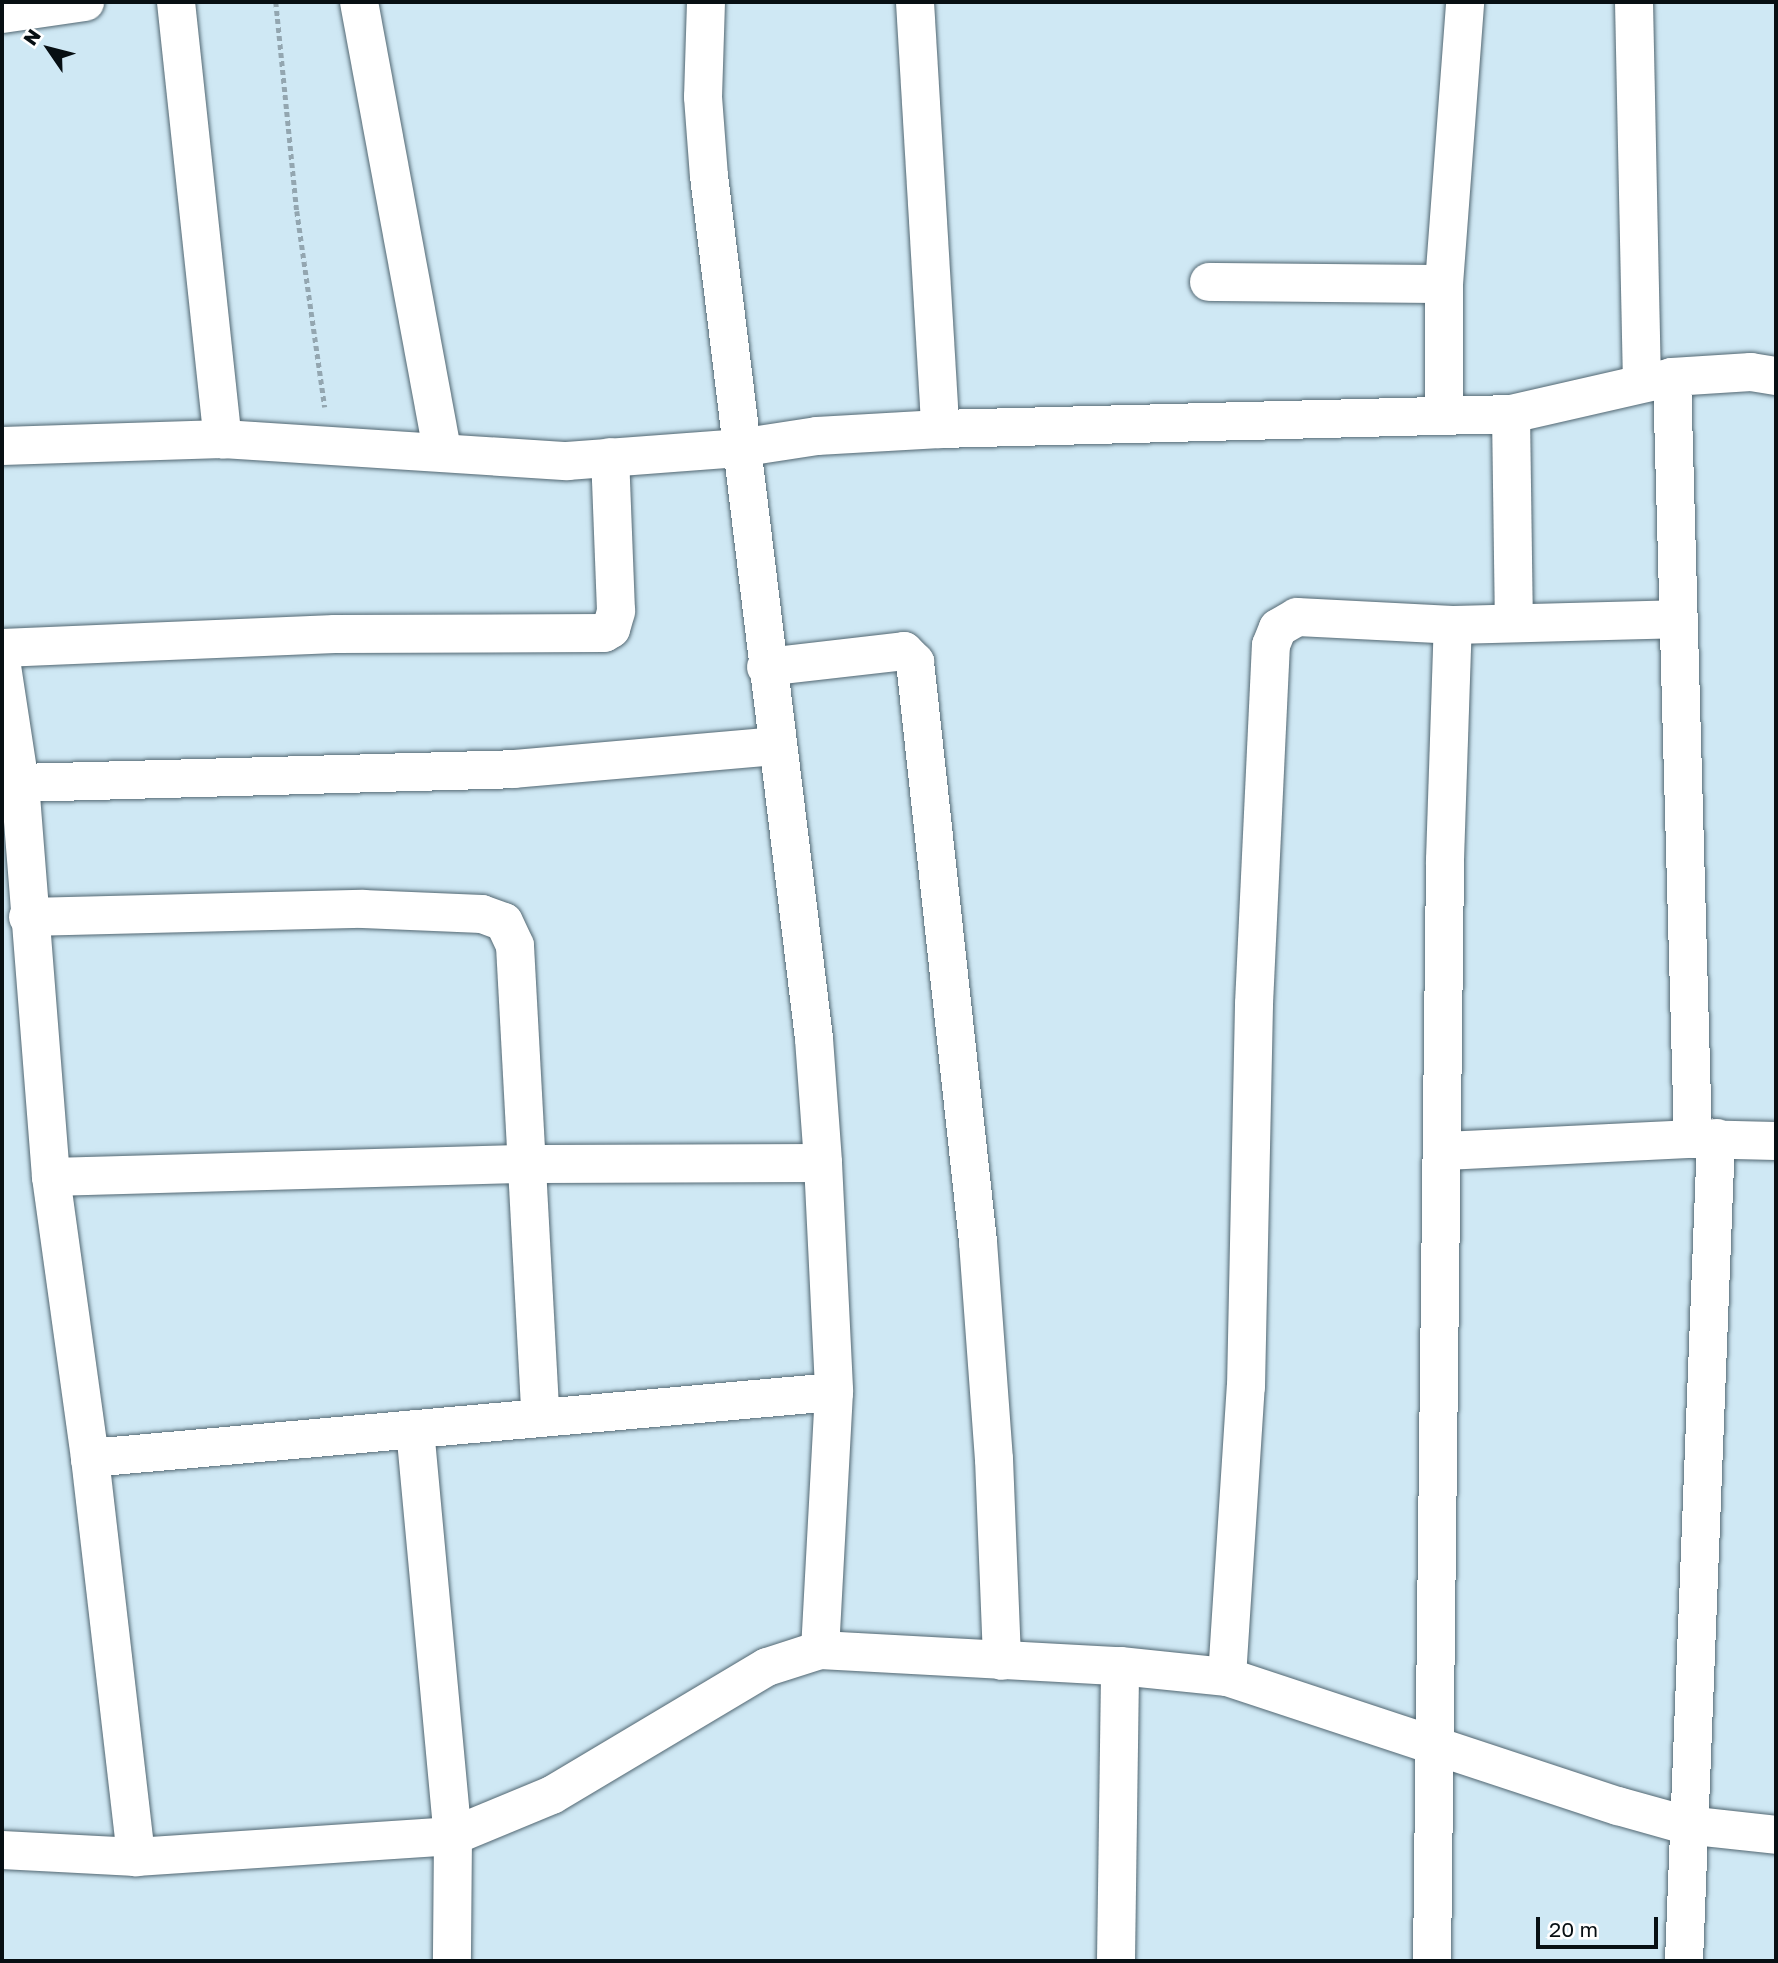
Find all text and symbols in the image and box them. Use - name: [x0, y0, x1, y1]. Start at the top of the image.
- north arrow: [14, 14, 84, 84]
- text: N: [18, 24, 45, 49]
- scale bar: [1540, 1904, 1662, 1948]
- text: 20 m: [1549, 1916, 1598, 1942]

